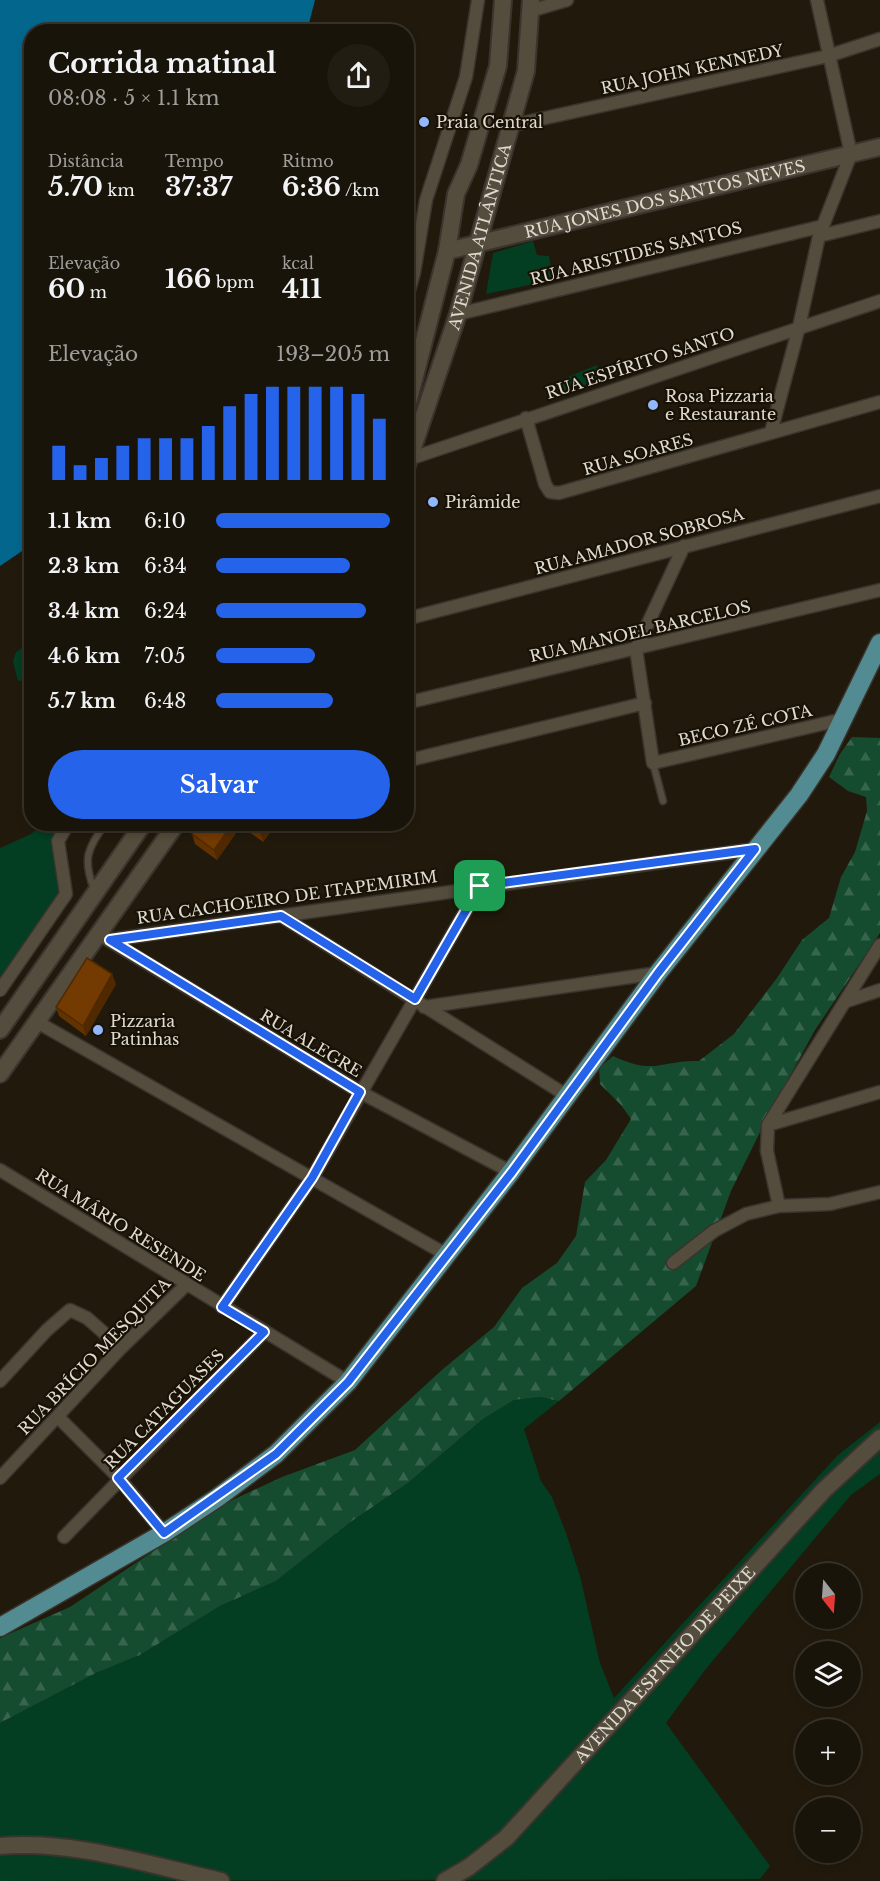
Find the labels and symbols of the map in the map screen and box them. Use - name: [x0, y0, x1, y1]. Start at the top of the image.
- street label: RUA JOHN KENNEDY: [599, 40, 785, 98]
- place label: Praia Central: [436, 112, 543, 132]
- marker: Praia Central: [417, 115, 431, 129]
- street label: AVENIDA ATLÂNTICA: [443, 140, 515, 333]
- street label: RUA JONES DOS SANTOS NEVES: [522, 155, 807, 242]
- street label: RUA ARISTIDES SANTOS: [528, 217, 744, 289]
- street label: RUA ESPÍRITO SANTO: [543, 323, 737, 403]
- place label: Rosa Pizzaria e Restaurante: [665, 386, 776, 424]
- marker: Rosa Pizzaria e Restaurante: [646, 398, 660, 412]
- street label: RUA SOARES: [581, 429, 695, 479]
- place label: Pirâmide: [445, 492, 521, 512]
- marker: Pirâmide: [426, 495, 440, 509]
- street label: RUA AMADOR SOBROSA: [532, 503, 747, 579]
- street label: RUA MANOEL BARCELOS: [528, 596, 752, 666]
- street label: BECO ZÉ COTA: [676, 700, 814, 750]
- pin: [454, 860, 505, 911]
- street label: RUA CACHOEIRO DE ITAPEMIRIM: [135, 866, 439, 928]
- street label: RUA ALEGRE: [257, 1005, 365, 1081]
- place label: Pizzaria Patinhas: [110, 1011, 179, 1049]
- marker: Pizzaria Patinhas: [91, 1023, 105, 1037]
- street label: RUA MÁRIO RESENDE: [32, 1164, 210, 1286]
- street label: RUA BRÍCIO MESQUITA: [14, 1273, 175, 1439]
- street label: RUA CATAGUASES: [100, 1345, 228, 1473]
- street label: AVENIDA ESPINHO DE PEIXE: [569, 1562, 759, 1767]
- north arrow: [795, 1563, 861, 1629]

